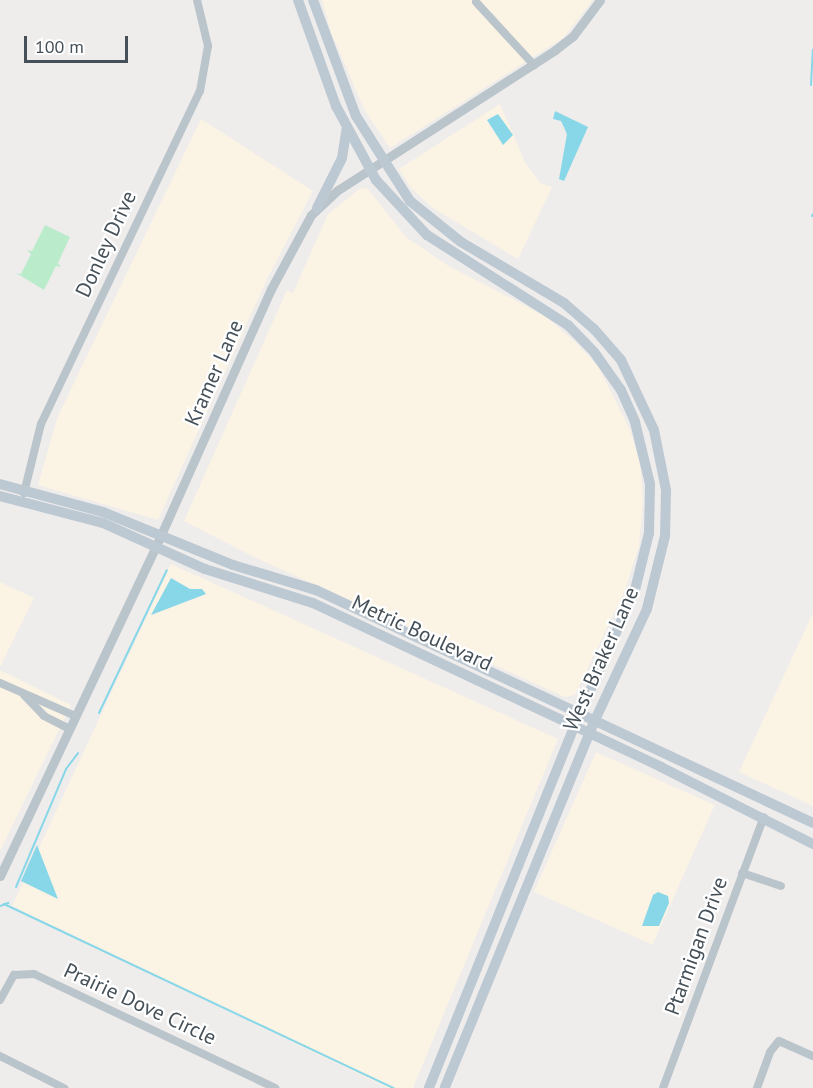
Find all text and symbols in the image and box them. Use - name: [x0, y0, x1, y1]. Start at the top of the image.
- scale bar: [27, 24, 130, 62]
- text: 100 m: [35, 35, 84, 58]
- street label: Donley Drive: [70, 186, 142, 302]
- street label: Kramer Lane: [179, 316, 249, 430]
- street label: West Braker Lane: [558, 583, 644, 735]
- street label: Metric Boulevard: [348, 589, 496, 677]
- street label: Ptarmigan Drive: [659, 874, 733, 1018]
- street label: Prairie Dove Circle: [60, 958, 220, 1050]

